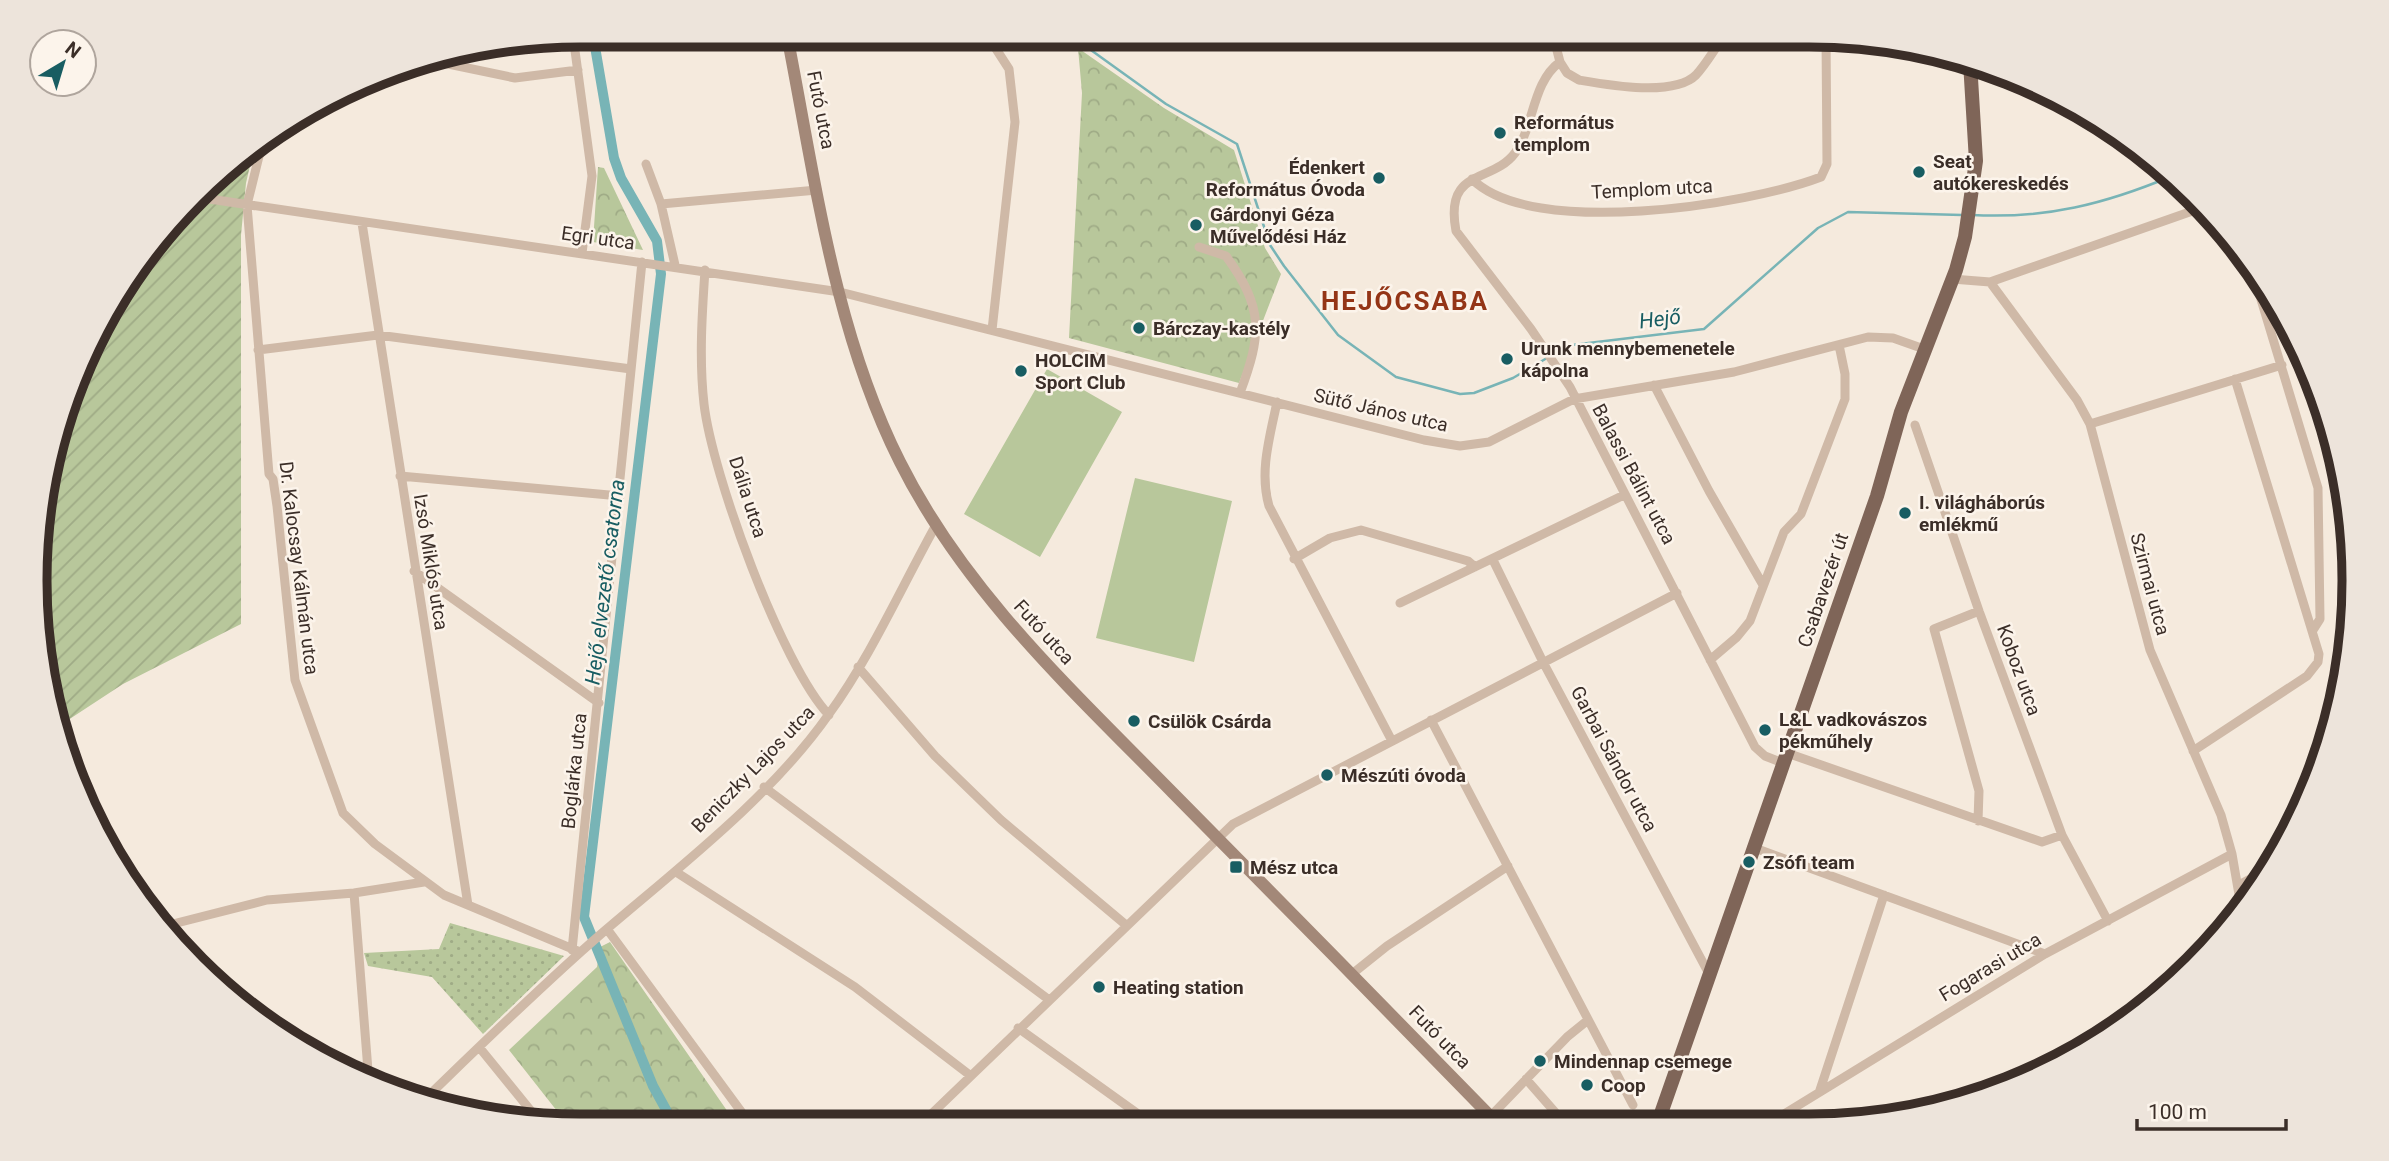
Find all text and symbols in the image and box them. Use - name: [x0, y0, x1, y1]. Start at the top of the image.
- north arrow: [28, 28, 98, 98]
- text: N: [61, 37, 86, 63]
- street label: Futó utca: [802, 69, 840, 151]
- place label: Református templom: [1514, 111, 1615, 156]
- marker: Református templom: [1492, 125, 1508, 141]
- place label: Seat autókereskedés: [1933, 150, 2069, 195]
- place label: Édenkert Református Óvoda: [1206, 156, 1366, 201]
- marker: Seat autókereskedés: [1911, 164, 1927, 180]
- marker: Édenkert Református Óvoda: [1371, 170, 1387, 186]
- street label: Templom utca: [1591, 174, 1713, 204]
- place label: Gárdonyi Géza Művelődési Ház: [1210, 203, 1347, 248]
- marker: Gárdonyi Géza Művelődési Ház: [1188, 217, 1204, 233]
- street label: Egri utca: [560, 221, 636, 255]
- district label: HEJŐCSABA: [1321, 286, 1489, 316]
- water label: Hejő: [1638, 304, 1683, 333]
- place label: Bárczay-kastély: [1153, 317, 1291, 340]
- marker: Bárczay-kastély: [1131, 320, 1147, 336]
- place label: Urunk mennybemenetele kápolna: [1521, 337, 1735, 382]
- place label: HOLCIM Sport Club: [1035, 349, 1126, 394]
- marker: Urunk mennybemenetele kápolna: [1499, 351, 1515, 367]
- marker: HOLCIM Sport Club: [1013, 363, 1029, 379]
- street label: Sütő János utca: [1312, 383, 1450, 437]
- street label: Balassi Bálint utca: [1587, 400, 1681, 548]
- street label: Dália utca: [724, 453, 772, 541]
- street label: Dr. Kalocsay Kálmán utca: [274, 460, 324, 676]
- water label: Hejő elvezető csatorna: [580, 478, 630, 686]
- place label: I. világháborús emlékmű: [1919, 491, 2045, 536]
- street label: Izsó Miklós utca: [409, 492, 453, 632]
- marker: I. világháborús emlékmű: [1897, 505, 1913, 521]
- street label: Csabavezér út: [1793, 530, 1853, 650]
- street label: Szirmai utca: [2125, 530, 2175, 638]
- street label: Futó utca: [1009, 595, 1079, 669]
- street label: Koboz utca: [1992, 621, 2046, 719]
- street label: Garbai Sándor utca: [1566, 682, 1662, 836]
- street label: Beniczky Lajos utca: [687, 701, 819, 837]
- place label: L&L vadkovászos pékműhely: [1779, 708, 1928, 753]
- place label: Csülök Csárda: [1148, 710, 1271, 733]
- street label: Boglárka utca: [556, 712, 592, 830]
- marker: Csülök Csárda: [1126, 713, 1142, 729]
- marker: L&L vadkovászos pékműhely: [1757, 722, 1773, 738]
- place label: Mészúti óvoda: [1341, 764, 1466, 787]
- marker: Mészúti óvoda: [1319, 767, 1335, 783]
- place label: Zsófi team: [1763, 851, 1855, 874]
- marker: Zsófi team: [1741, 854, 1757, 870]
- place label: Mész utca: [1250, 856, 1338, 879]
- marker: Mész utca: [1228, 859, 1244, 875]
- street label: Fogarasi utca: [1935, 928, 2045, 1006]
- place label: Heating station: [1113, 976, 1244, 999]
- marker: Heating station: [1091, 979, 1107, 995]
- street label: Futó utca: [1404, 1000, 1476, 1074]
- place label: Mindennap csemege: [1554, 1050, 1732, 1073]
- marker: Mindennap csemege: [1532, 1053, 1548, 1069]
- place label: Coop: [1601, 1074, 1646, 1097]
- marker: Coop: [1579, 1077, 1595, 1093]
- scale bar: [2137, 1088, 2286, 1132]
- text: 100 m: [2148, 1100, 2207, 1124]

